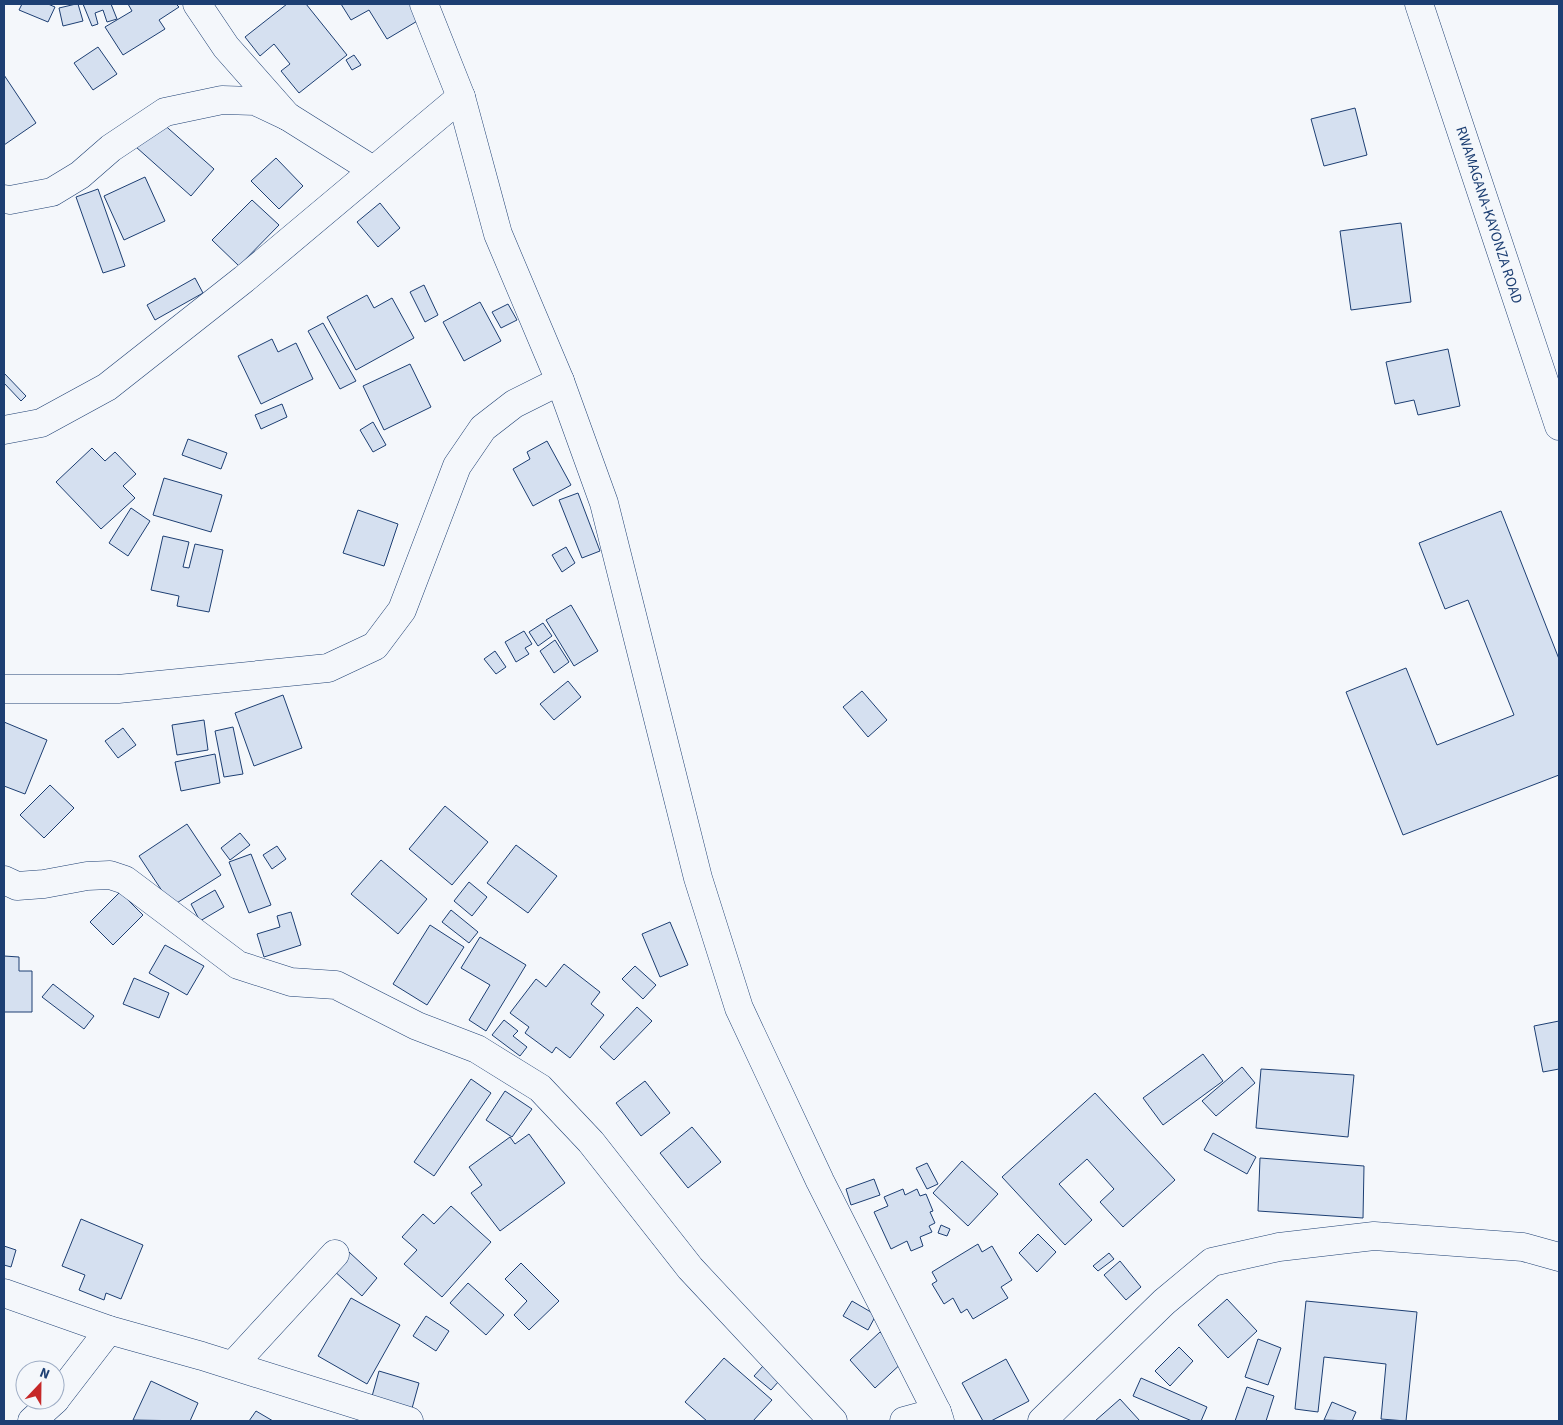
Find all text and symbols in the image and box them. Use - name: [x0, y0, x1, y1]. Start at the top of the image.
- street label: RWAMAGANA-KAYONZA ROAD: [1450, 124, 1528, 306]
- north arrow: [15, 1360, 65, 1410]
- text: N: [36, 1363, 53, 1385]

